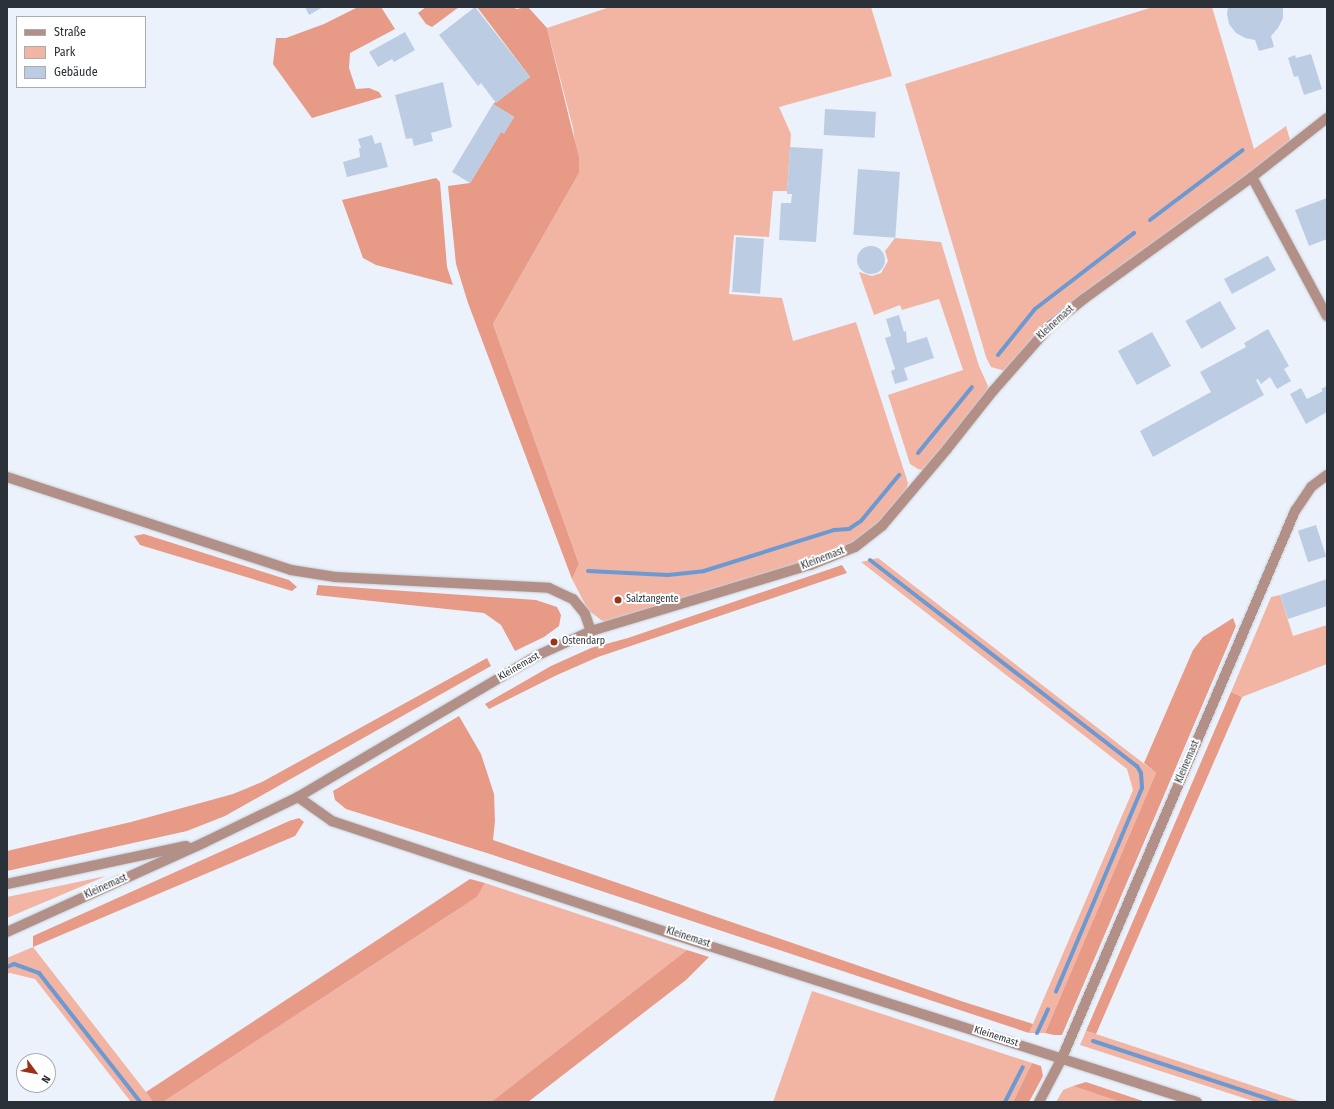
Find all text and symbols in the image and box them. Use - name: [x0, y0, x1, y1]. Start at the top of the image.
- legend: [16, 16, 146, 88]
- text: Straße: [54, 25, 86, 39]
- text: Park: [54, 45, 75, 59]
- text: Gebäude: [54, 65, 98, 79]
- street label: Kleinemast: [1035, 303, 1077, 343]
- street label: Kleinemast: [800, 545, 846, 573]
- place label: Salztangente: [626, 594, 679, 606]
- marker: Salztangente: [613, 595, 623, 605]
- place label: Ostendarp: [562, 636, 605, 648]
- marker: Ostendarp: [549, 637, 559, 647]
- street label: Kleinemast: [496, 650, 542, 684]
- street label: Kleinemast: [1174, 739, 1202, 785]
- street label: Kleinemast: [83, 872, 129, 902]
- street label: Kleinemast: [664, 925, 712, 951]
- street label: Kleinemast: [972, 1024, 1020, 1050]
- north arrow: [16, 1053, 56, 1093]
- text: N: [38, 1073, 53, 1085]

